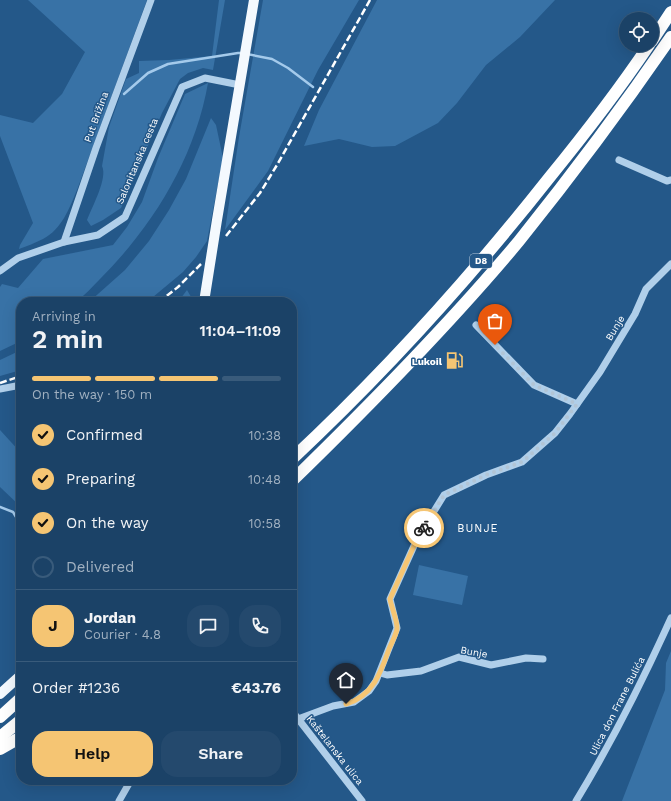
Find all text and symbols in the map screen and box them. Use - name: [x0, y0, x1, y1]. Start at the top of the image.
- map controls: [619, 12, 659, 52]
- button: locate: [619, 12, 659, 52]
- street label: Put Brižina: [82, 90, 110, 144]
- street label: Salonitanska cesta: [114, 116, 160, 206]
- road number: D8: [470, 254, 492, 268]
- pin: [478, 304, 512, 345]
- text: Arriving in: [32, 309, 96, 324]
- icon: bag: [484, 310, 506, 332]
- street label: Bunje: [603, 313, 627, 343]
- text: 11:04–11:09: [200, 322, 281, 340]
- text: 2 min: [32, 324, 103, 354]
- fuel station icon: Lukoil: [445, 351, 465, 371]
- place label: Lukoil: [412, 356, 443, 367]
- text: On the way · 150 m: [32, 387, 152, 402]
- icon: check: [32, 424, 54, 446]
- text: Confirmed: [66, 426, 143, 444]
- text: 10:38: [248, 428, 281, 443]
- icon: check: [32, 468, 54, 490]
- text: Preparing: [66, 470, 135, 488]
- text: 10:48: [248, 472, 281, 487]
- courier: [404, 508, 444, 548]
- icon: check: [32, 512, 54, 534]
- text: On the way: [66, 514, 148, 532]
- text: 10:58: [248, 516, 281, 531]
- icon: bike: [413, 517, 435, 539]
- district label: BUNJE: [457, 522, 499, 535]
- text: Delivered: [66, 558, 134, 576]
- button: chat: [187, 605, 229, 647]
- button: phone: [239, 605, 281, 647]
- text: Jordan: [84, 609, 136, 627]
- text: J: [48, 617, 58, 635]
- text: Courier · 4.8: [84, 627, 161, 642]
- street label: Bunje: [460, 644, 489, 660]
- street label: Ulica don Frane Bulića: [587, 654, 647, 757]
- pin: [329, 663, 363, 704]
- icon: home: [335, 669, 357, 691]
- text: Order #1236: [32, 679, 120, 697]
- text: €43.76: [231, 679, 281, 697]
- street label: Kaštelanska ulica: [304, 713, 366, 787]
- button: Help: [32, 731, 153, 777]
- button: Share: [161, 731, 281, 777]

